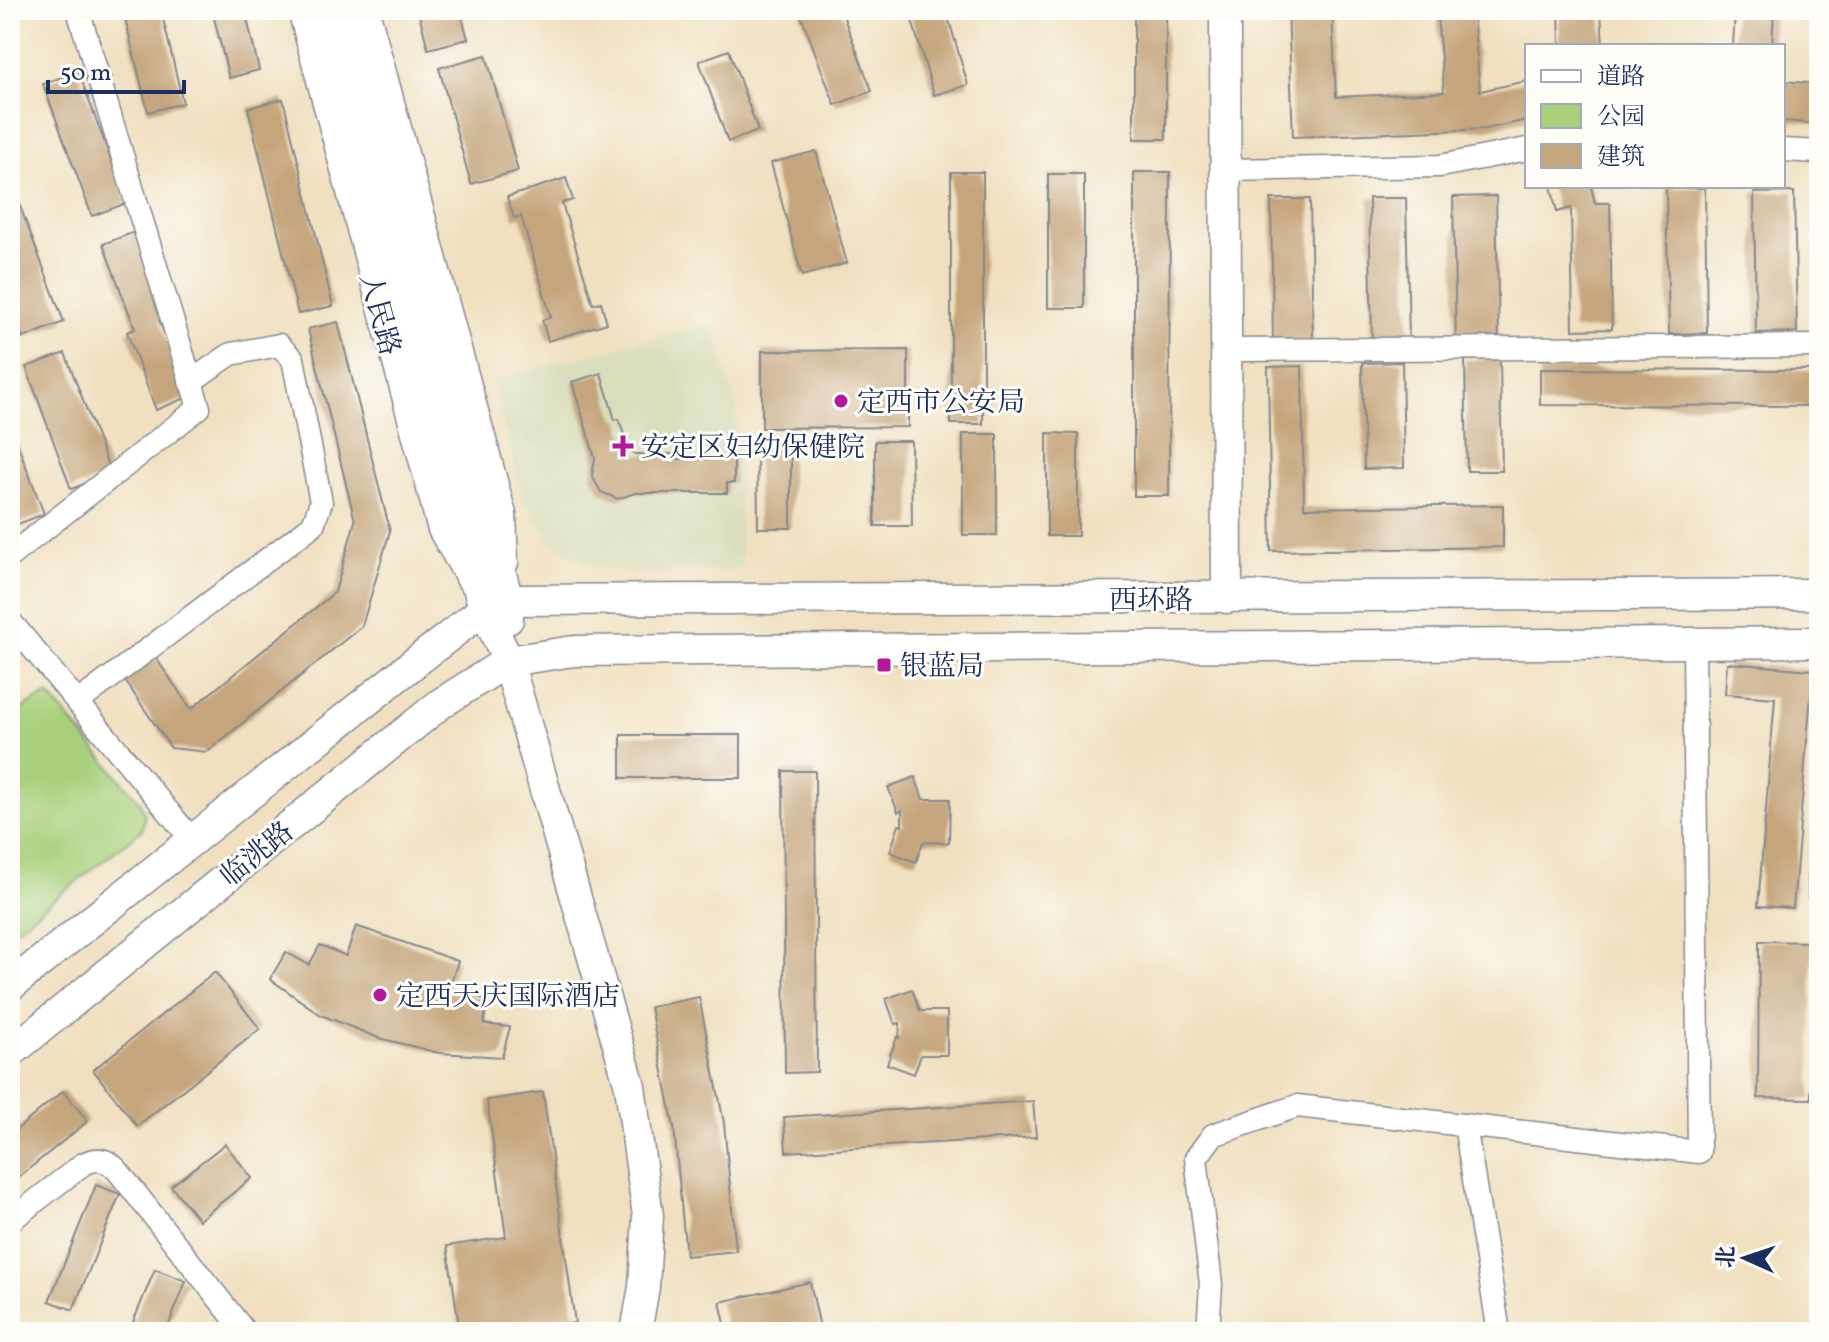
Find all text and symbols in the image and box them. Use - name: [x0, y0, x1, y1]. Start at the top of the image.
- scale bar: [48, 44, 184, 94]
- legend: [1525, 44, 1785, 188]
- text: 50 m: [60, 57, 112, 91]
- text: 道路: [1597, 61, 1645, 95]
- text: 公园: [1597, 101, 1645, 135]
- text: 建筑: [1597, 141, 1645, 175]
- street label: 人民路: [349, 269, 408, 360]
- place label: 定西市公安局: [857, 384, 1025, 423]
- marker: 定西市公安局: [832, 392, 850, 410]
- place label: 安定区妇幼保健院: [641, 429, 865, 468]
- marker: 安定区妇幼保健院: [612, 435, 634, 457]
- street label: 西环路: [1109, 582, 1193, 621]
- place label: 银蓝局: [900, 648, 984, 687]
- marker: 银蓝局: [875, 656, 893, 674]
- street label: 临洮路: [213, 813, 302, 897]
- place label: 定西天庆国际酒店: [396, 978, 620, 1017]
- marker: 定西天庆国际酒店: [371, 986, 389, 1004]
- north arrow: [1705, 1218, 1785, 1298]
- text: 北: [1711, 1245, 1744, 1269]

